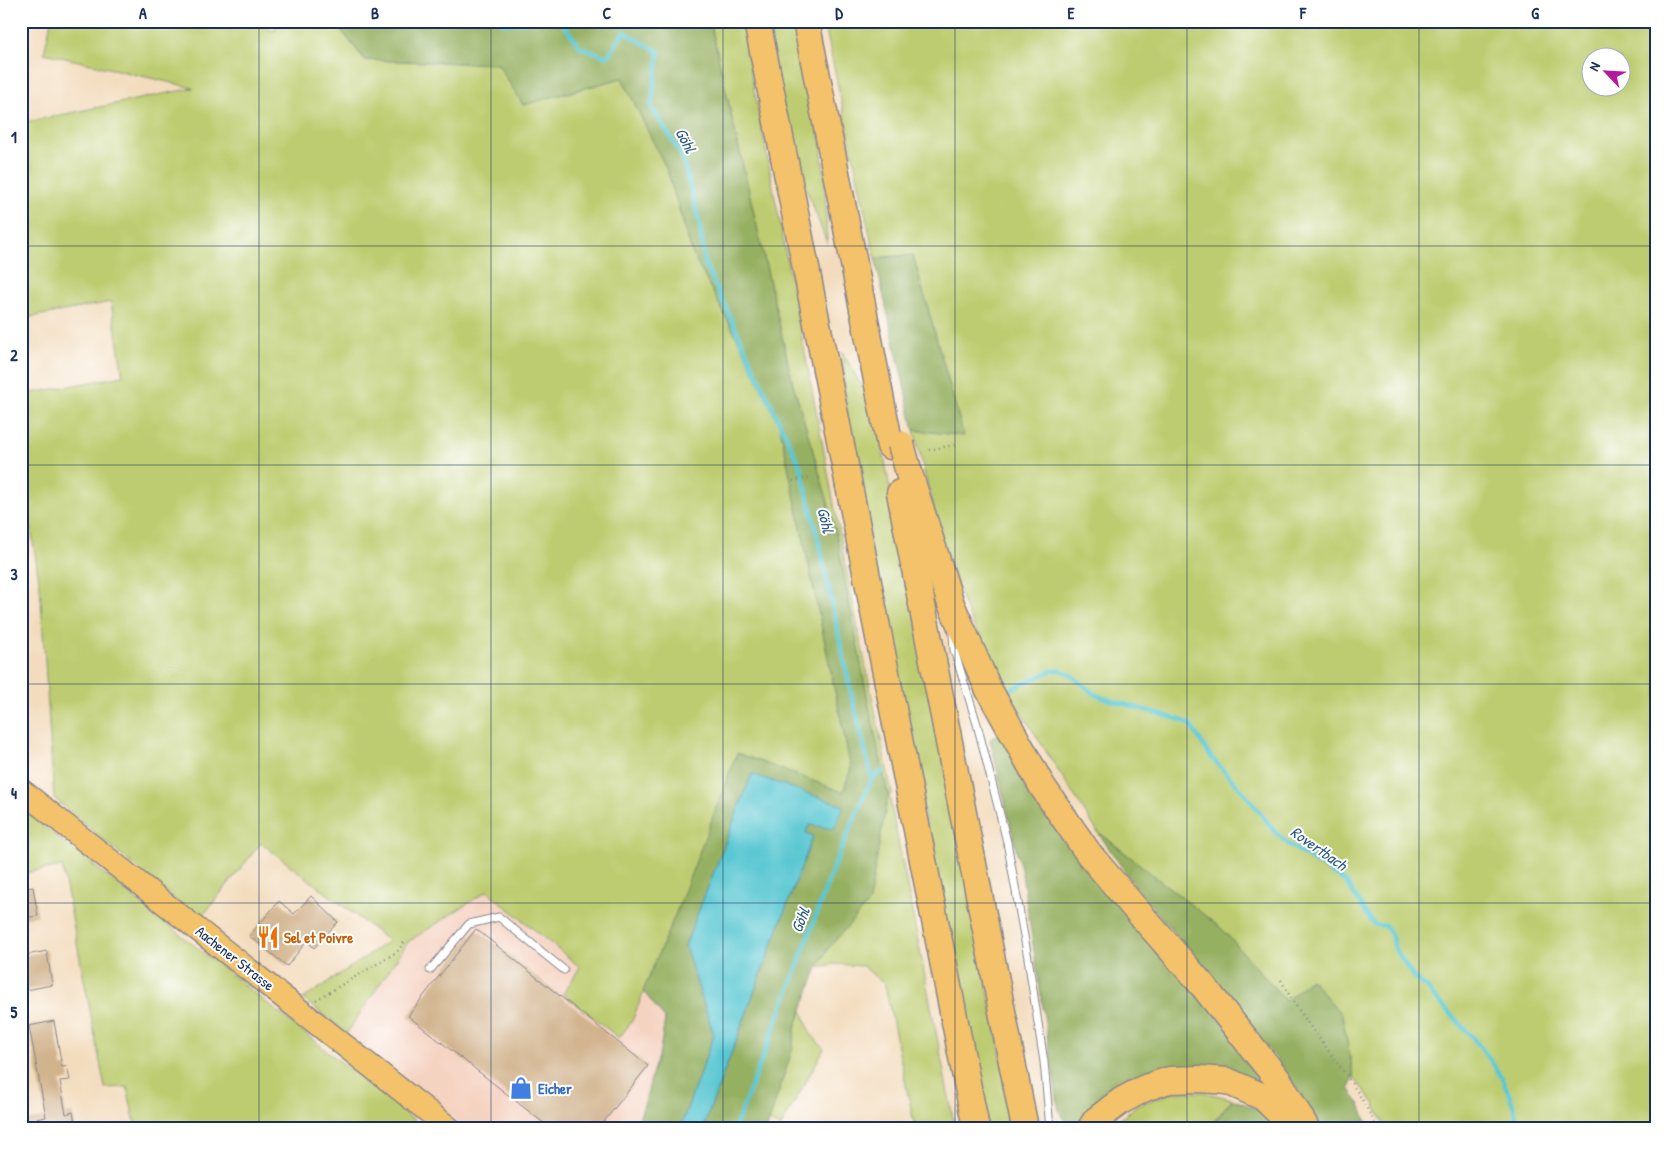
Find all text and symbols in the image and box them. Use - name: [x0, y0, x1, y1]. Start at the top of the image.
- text: A: [139, 2, 147, 24]
- text: B: [371, 2, 379, 24]
- text: C: [603, 2, 612, 24]
- text: D: [835, 2, 843, 24]
- text: E: [1067, 2, 1075, 24]
- text: F: [1299, 2, 1307, 24]
- text: G: [1531, 2, 1539, 24]
- north arrow: [1580, 48, 1630, 98]
- text: N: [1584, 58, 1604, 74]
- water label: Göhl: [670, 124, 702, 157]
- text: 1: [11, 126, 17, 148]
- text: 2: [10, 344, 18, 366]
- water label: Göhl: [812, 505, 840, 535]
- text: 3: [10, 563, 18, 585]
- text: 4: [11, 782, 17, 804]
- water label: Rovertbach: [1287, 821, 1353, 876]
- water label: Göhl: [785, 904, 815, 936]
- street label: Aachener Strasse: [191, 921, 279, 995]
- restaurant icon: Sel et Poivre: [255, 924, 281, 950]
- place label: Sel et Poivre: [284, 927, 353, 948]
- text: 5: [11, 1001, 18, 1023]
- shop icon: Eicher: [508, 1075, 534, 1101]
- place label: Eicher: [538, 1078, 572, 1099]

